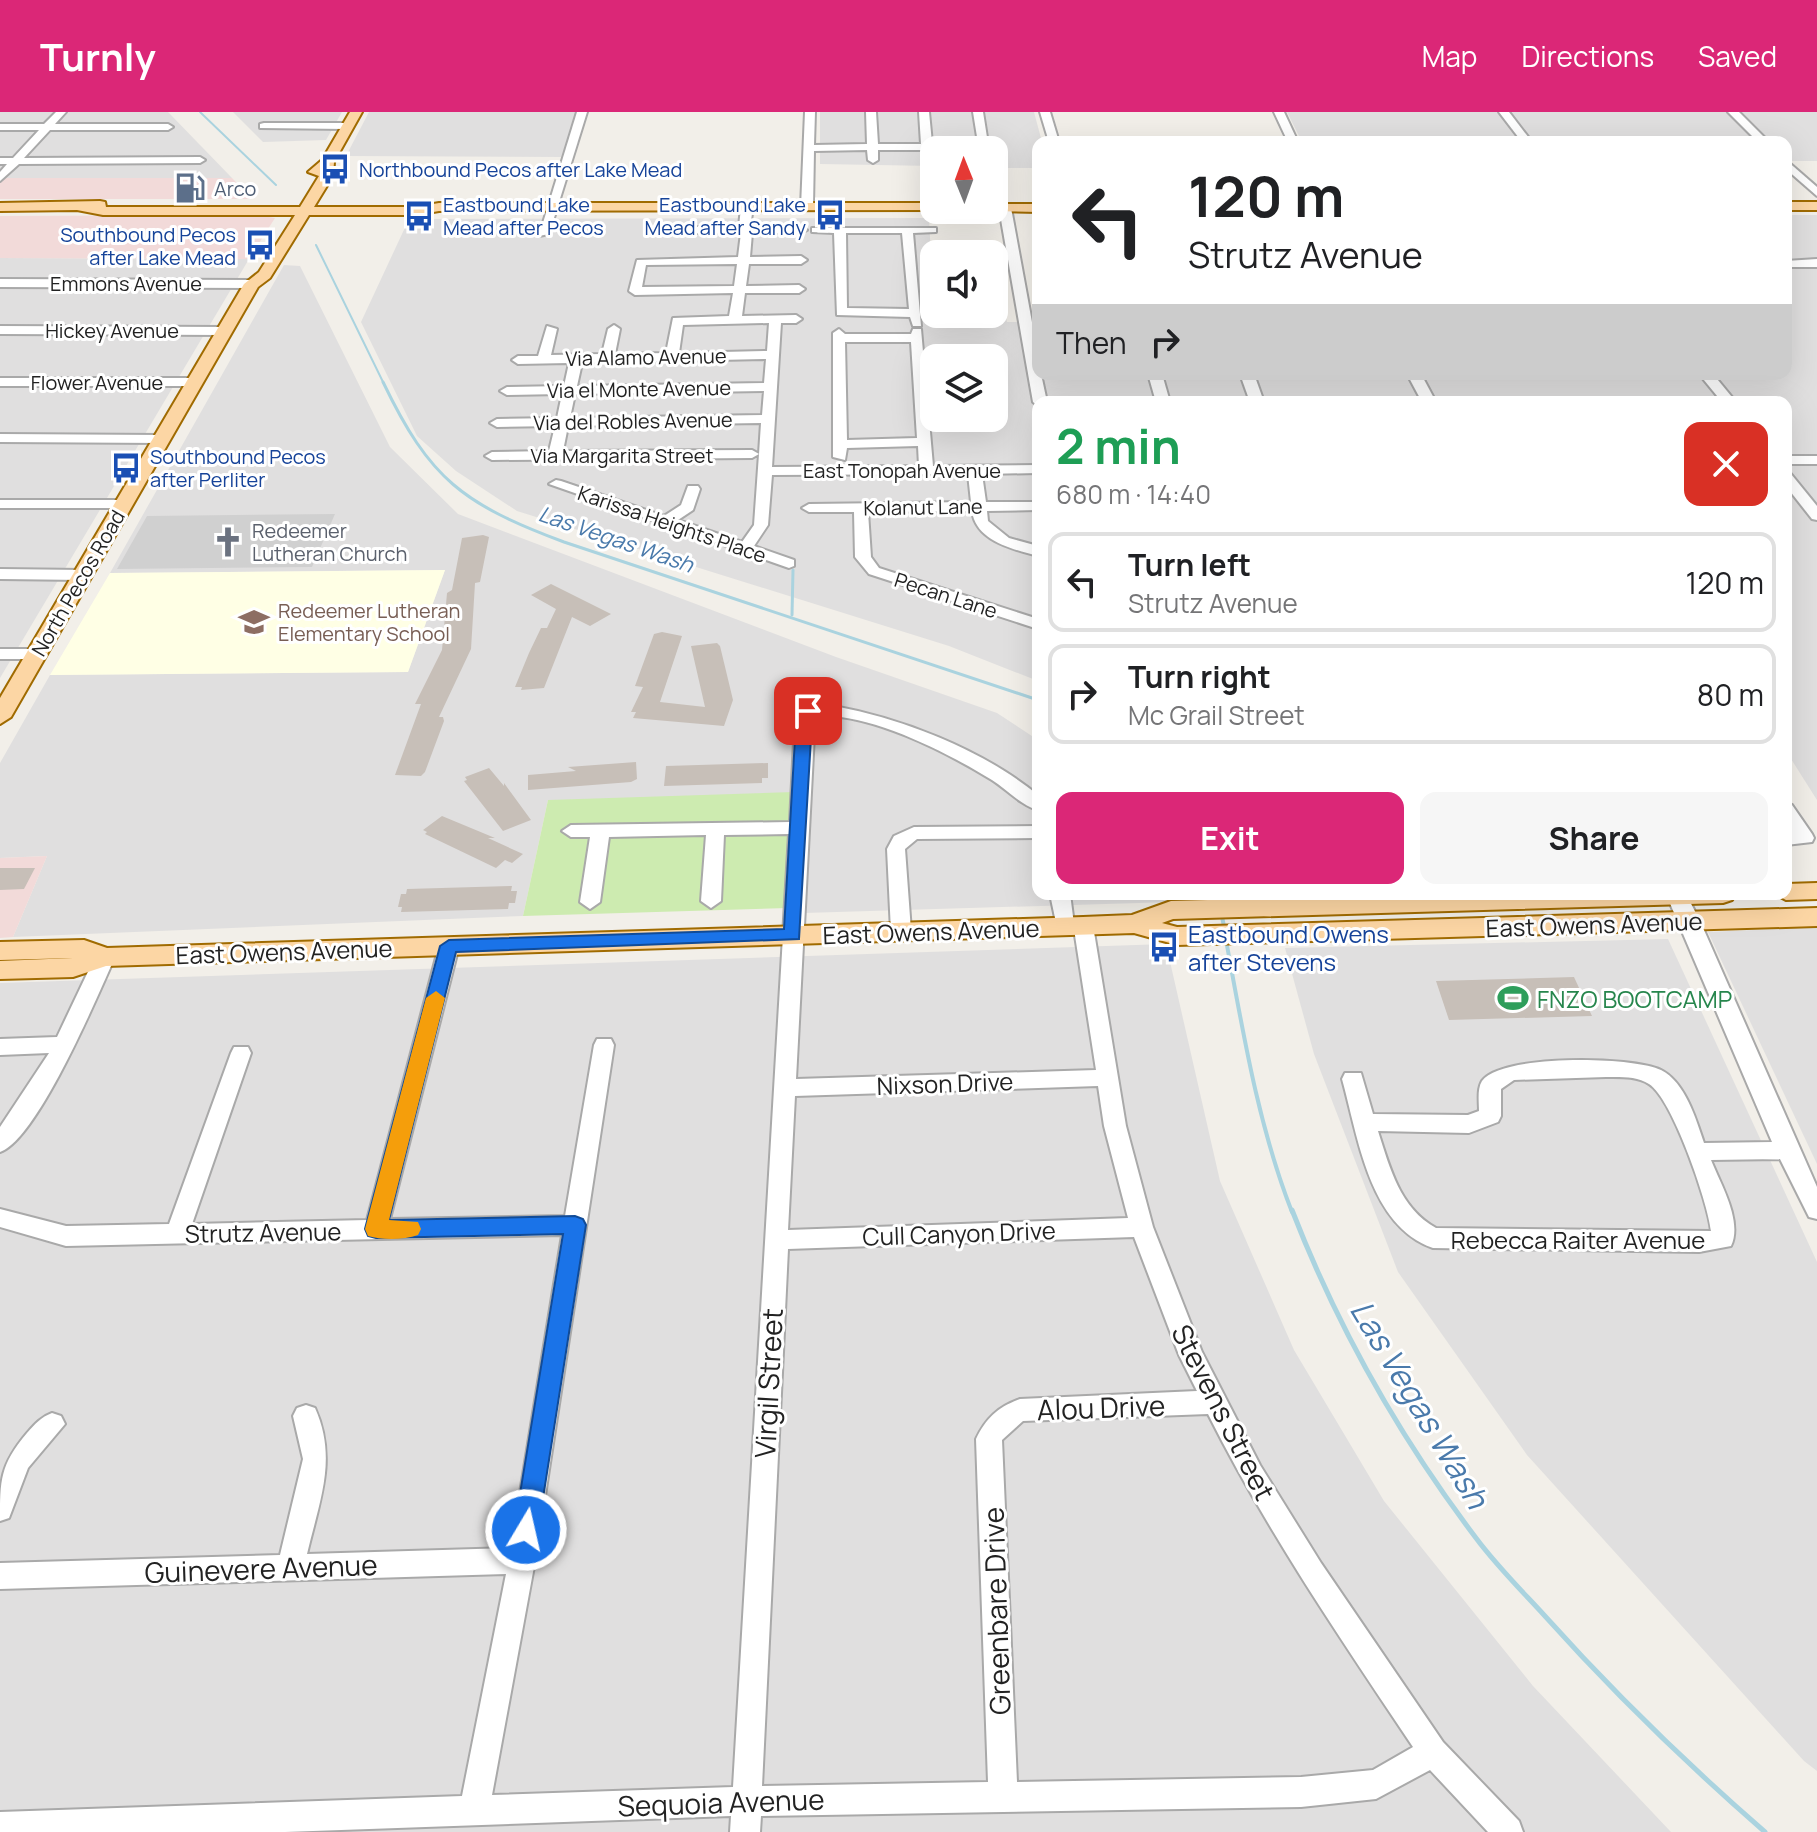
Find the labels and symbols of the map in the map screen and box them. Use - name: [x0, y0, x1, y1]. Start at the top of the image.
- north arrow: [920, 136, 1008, 224]
- bus stop icon: Northbound Pecos after Lake Mead: [318, 152, 352, 186]
- place label: Northbound Pecos after Lake Mead: [359, 156, 682, 183]
- fuel station icon: Arco: [173, 171, 207, 205]
- place label: Arco: [214, 175, 256, 202]
- place label: Eastbound Lake Mead after Pecos: [443, 191, 604, 241]
- place label: Eastbound Lake Mead after Sandy: [644, 191, 806, 241]
- bus stop icon: Eastbound Lake Mead after Sandy: [813, 198, 847, 232]
- bus stop icon: Eastbound Lake Mead after Pecos: [402, 199, 436, 233]
- place label: Southbound Pecos after Lake Mead: [60, 221, 236, 271]
- bus stop icon: Southbound Pecos after Lake Mead: [243, 228, 277, 262]
- street label: Emmons Avenue: [50, 270, 202, 297]
- street label: Hickey Avenue: [45, 317, 179, 344]
- street label: Via Alamo Avenue: [565, 342, 727, 372]
- street label: Flower Avenue: [31, 369, 163, 396]
- street label: Via el Monte Avenue: [547, 374, 731, 404]
- street label: Via del Robles Avenue: [533, 406, 733, 436]
- street label: Via Margarita Street: [531, 442, 713, 469]
- place label: Southbound Pecos after Perliter: [150, 443, 326, 493]
- bus stop icon: Southbound Pecos after Perliter: [109, 451, 143, 485]
- street label: East Tonopah Avenue: [803, 457, 1001, 484]
- street label: Karissa Heights Place: [574, 479, 770, 569]
- street label: Kolanut Lane: [863, 492, 983, 522]
- water label: Las Vegas Wash: [535, 498, 698, 580]
- street label: North Pecos Road: [25, 505, 131, 661]
- place label: Redeemer Lutheran Church: [252, 517, 408, 567]
- church icon: Redeemer Lutheran Church: [211, 525, 245, 559]
- street label: Pecan Lane: [891, 566, 1001, 624]
- place label: Redeemer Lutheran Elementary School: [278, 597, 461, 647]
- school or university icon: Redeemer Lutheran Elementary School: [237, 605, 271, 639]
- pin: [774, 677, 842, 745]
- street label: East Owens Avenue: [1485, 904, 1703, 944]
- street label: East Owens Avenue: [822, 911, 1040, 951]
- place label: Eastbound Owens after Stevens: [1188, 917, 1389, 978]
- bus stop icon: Eastbound Owens after Stevens: [1147, 930, 1181, 964]
- street label: East Owens Avenue: [175, 931, 393, 971]
- sports icon: FNZO BOOTCAMP: [1496, 981, 1530, 1015]
- place label: FNZO BOOTCAMP: [1537, 982, 1732, 1015]
- street label: Nixson Drive: [876, 1064, 1014, 1102]
- street label: Cull Canyon Drive: [862, 1213, 1056, 1253]
- street label: Strutz Avenue: [184, 1214, 342, 1250]
- street label: Rebecca Raiter Avenue: [1451, 1223, 1705, 1256]
- water label: Las Vegas Wash: [1341, 1292, 1500, 1517]
- street label: Virgil Street: [745, 1307, 791, 1459]
- street label: Stevens Street: [1163, 1318, 1285, 1506]
- street label: Alou Drive: [1036, 1386, 1166, 1428]
- position arrow: [484, 1488, 568, 1572]
- street label: Greenbare Drive: [973, 1506, 1019, 1716]
- street label: Guinevere Avenue: [144, 1545, 378, 1591]
- street label: Sequoia Avenue: [617, 1779, 825, 1825]

